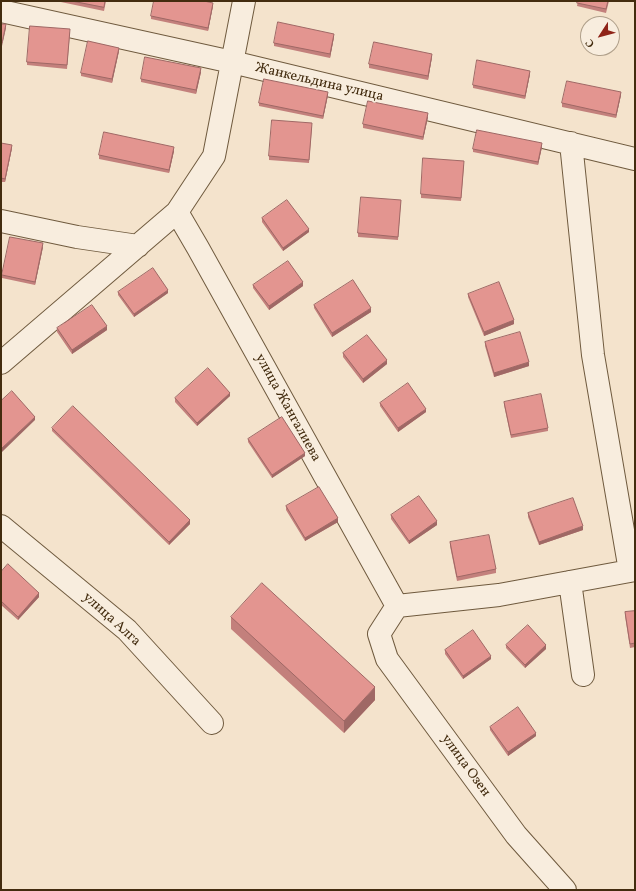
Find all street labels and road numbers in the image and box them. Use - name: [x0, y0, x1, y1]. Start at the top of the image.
- street label: Жанкельдина улица: [253, 60, 385, 106]
- street label: улица Жангалиева: [250, 351, 324, 465]
- street label: улица Алга: [78, 590, 144, 650]
- street label: улица Озен: [437, 731, 493, 801]

